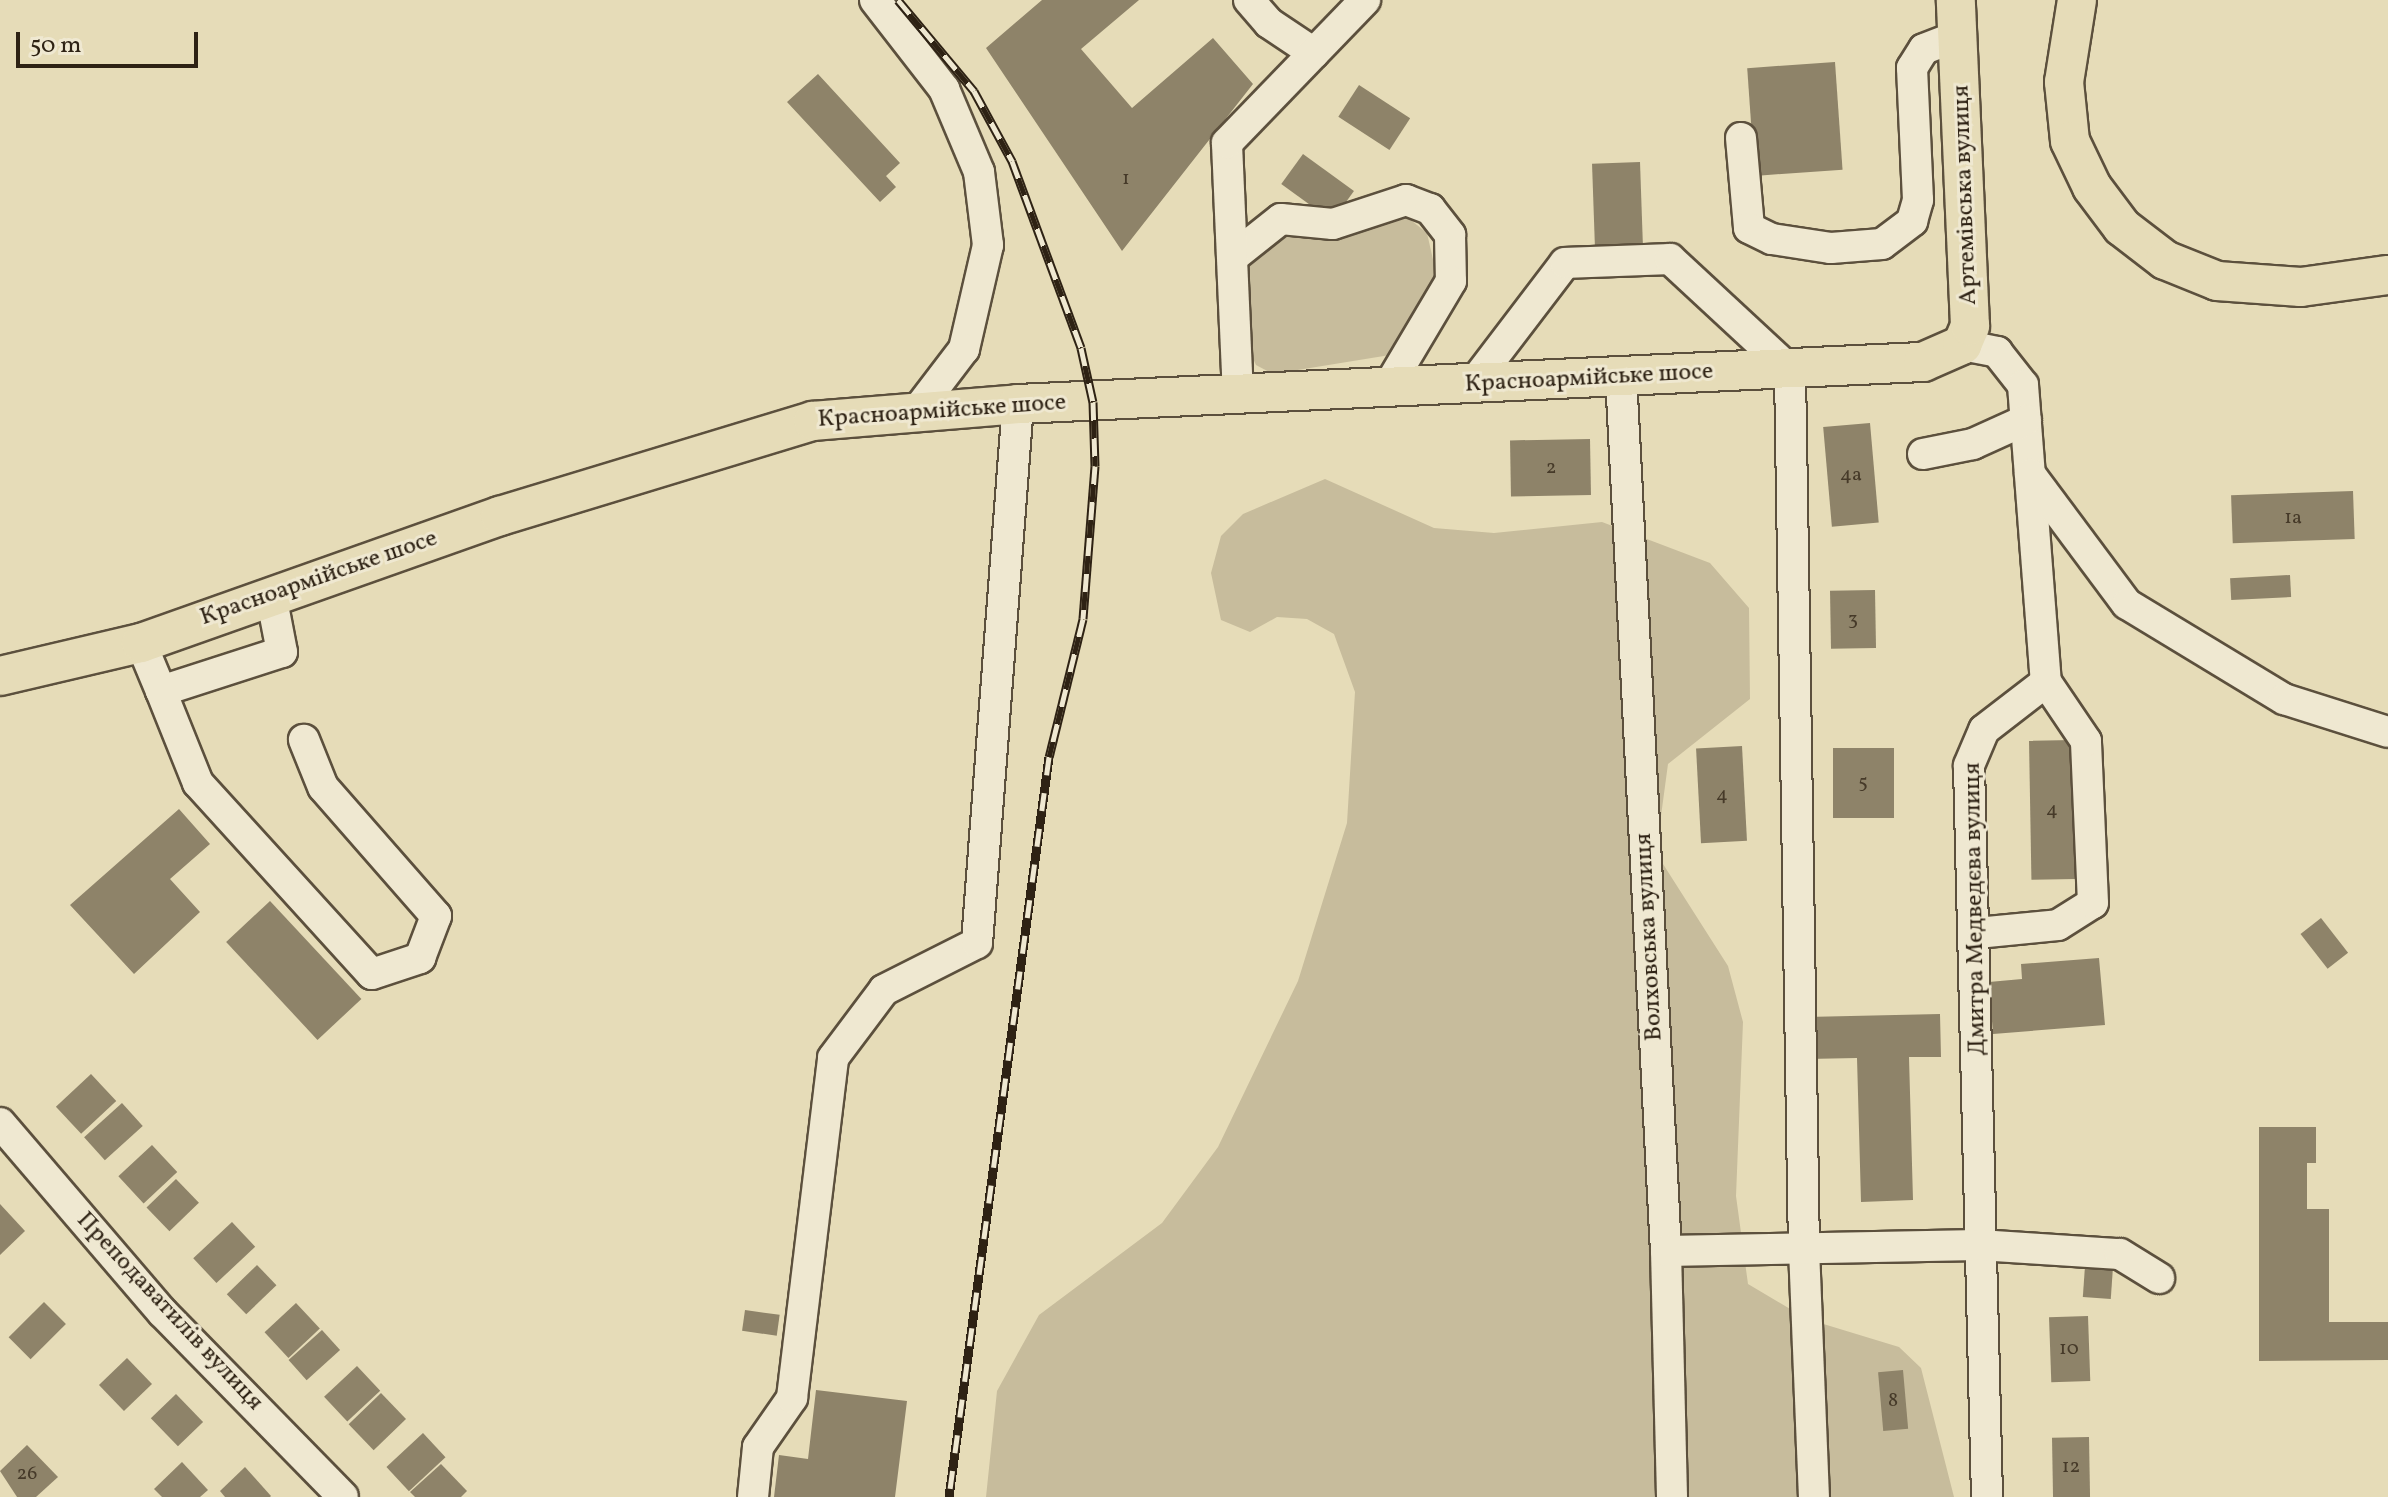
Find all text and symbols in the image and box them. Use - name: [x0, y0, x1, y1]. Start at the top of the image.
- scale bar: [20, 16, 202, 66]
- text: 50 m: [30, 29, 82, 63]
- street label: Артемівська вулиця: [1948, 84, 1984, 306]
- house number: 1: [1122, 167, 1130, 191]
- street label: Красноармійське шосе: [1464, 358, 1714, 400]
- street label: Красноармійське шосе: [817, 389, 1067, 435]
- house number: 2: [1546, 456, 1556, 480]
- house number: 4а: [1840, 463, 1862, 487]
- house number: 1а: [2284, 506, 2302, 530]
- street label: Красноармійське шосе: [197, 525, 441, 633]
- house number: 3: [1848, 608, 1858, 632]
- street label: Дмитра Медведєва вулиця: [1959, 762, 1993, 1056]
- house number: 5: [1858, 771, 1868, 795]
- house number: 4: [1716, 783, 1728, 807]
- house number: 4: [2046, 798, 2058, 822]
- street label: Волховська вулиця: [1630, 832, 1670, 1042]
- street label: Преподаватилів вулиця: [70, 1207, 268, 1417]
- house number: 10: [2059, 1337, 2079, 1361]
- house number: 8: [1888, 1389, 1898, 1413]
- house number: 12: [2062, 1455, 2080, 1479]
- house number: 26: [17, 1462, 37, 1486]

